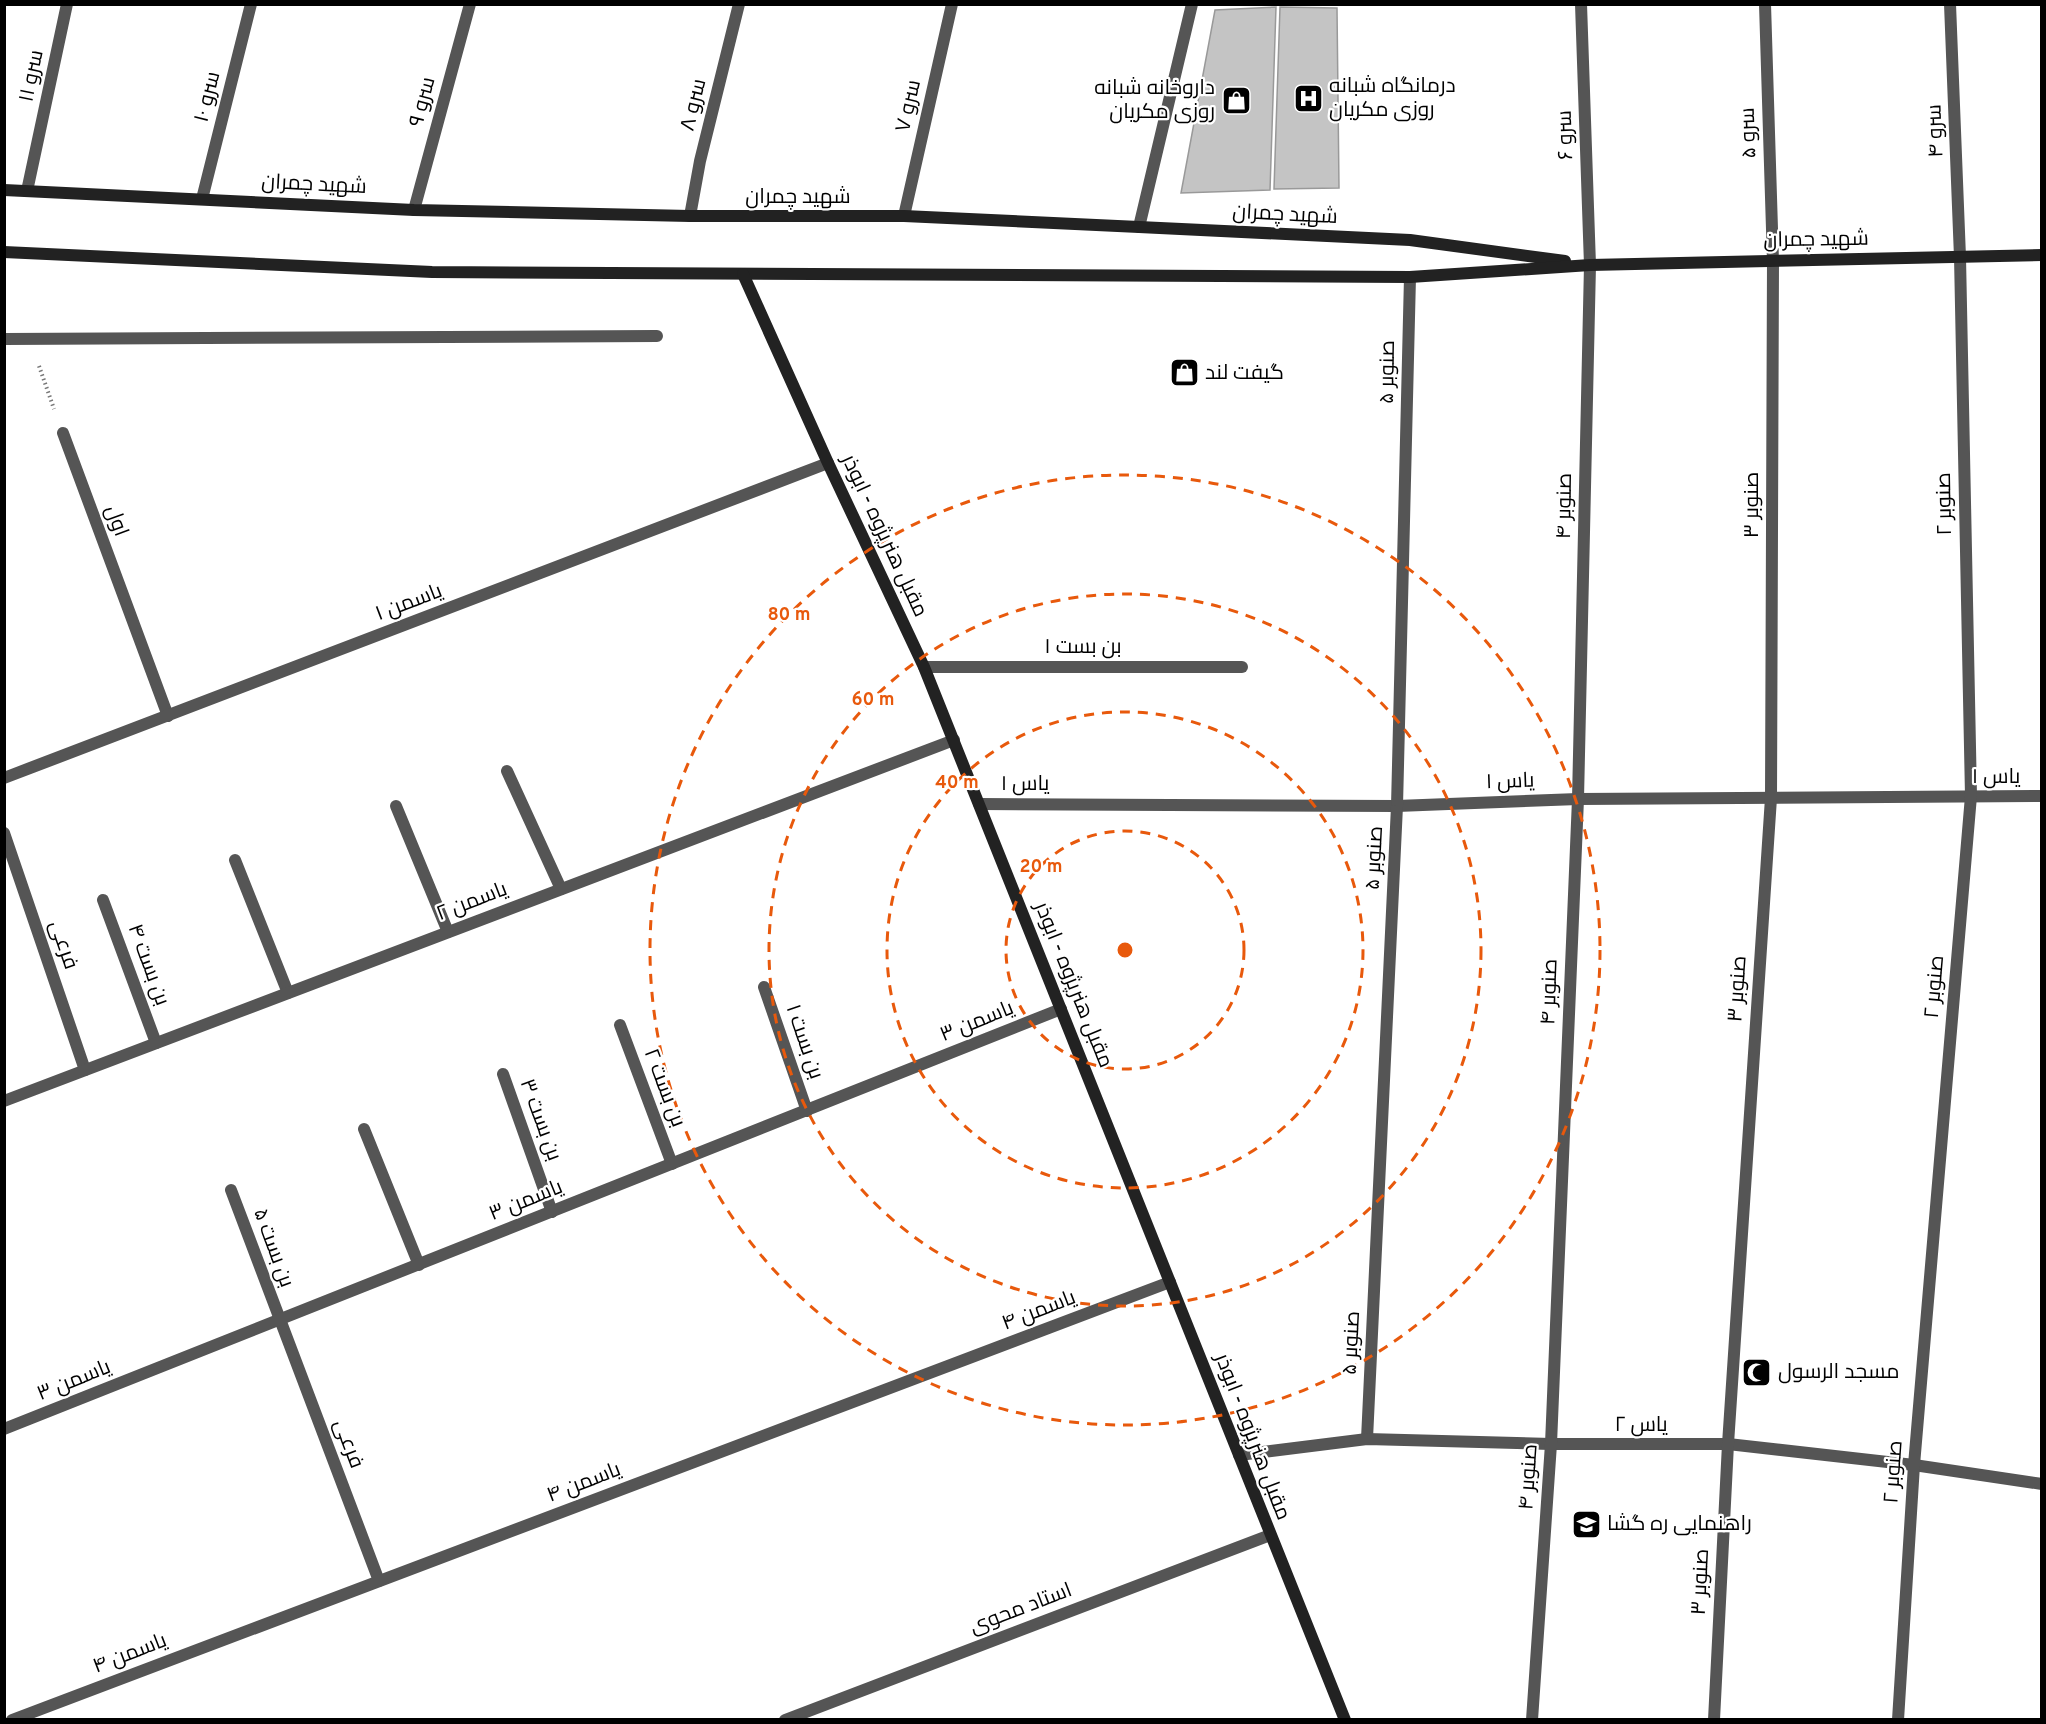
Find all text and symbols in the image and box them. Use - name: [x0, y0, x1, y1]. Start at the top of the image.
- street label: سرو ۱۱: [13, 47, 51, 105]
- street label: سرو ۱۰: [189, 69, 227, 125]
- place label: درمانگاه شبانه روزی مکریان: [1329, 73, 1456, 124]
- street label: سرو ۹: [403, 74, 443, 130]
- place label: داروخانه شبانه روزی مکریان: [1094, 75, 1215, 126]
- street label: سرو ۸: [675, 76, 713, 134]
- street label: سرو ۷: [890, 77, 928, 135]
- hospital icon: درمانگاه شبانه روزی مکریان: [1292, 82, 1324, 114]
- shop icon: داروخانه شبانه روزی مکریان: [1220, 84, 1252, 116]
- street label: سرو ۴: [1922, 104, 1950, 158]
- street label: سرو ۵: [1735, 107, 1763, 159]
- street label: سرو ۶: [1552, 110, 1580, 160]
- street label: شهید چمران: [261, 169, 367, 201]
- street label: شهید چمران: [745, 184, 851, 211]
- street label: شهید چمران: [1232, 199, 1338, 231]
- street label: شهید چمران: [1763, 226, 1869, 254]
- street label: صنوبر ۵: [1374, 340, 1402, 404]
- shop icon: گیفت لند: [1168, 357, 1200, 389]
- place label: گیفت لند: [1205, 360, 1284, 387]
- street label: مقبل هنرپژوه - ابوذر: [834, 449, 934, 622]
- street label: صنوبر ۳: [1739, 472, 1766, 538]
- street label: صنوبر ۲: [1931, 472, 1959, 536]
- street label: صنوبر ۴: [1551, 473, 1579, 539]
- street label: اول: [98, 502, 134, 540]
- street label: یاسمن ۱: [372, 578, 447, 628]
- text: 80 m: [767, 604, 811, 627]
- street label: بن بست ۱: [1044, 634, 1122, 661]
- text: 60 m: [851, 689, 895, 712]
- street label: یاس ۱: [1972, 764, 2021, 791]
- street label: یاس ۱: [1485, 768, 1535, 796]
- street label: یاس ۱: [1001, 771, 1050, 798]
- text: 40 m: [935, 772, 979, 795]
- street label: صنوبر ۵: [1360, 825, 1390, 891]
- text: 20 m: [1019, 856, 1063, 879]
- street label: یاسمن ۲: [433, 876, 512, 928]
- street label: مقبل هنرپژوه - ابوذر: [1027, 897, 1119, 1072]
- street label: فرعی: [42, 917, 84, 973]
- street label: بن بست ۴: [121, 920, 175, 1010]
- centre of rings: [1115, 940, 1135, 960]
- street label: صنوبر ۲: [1919, 954, 1951, 1020]
- street label: صنوبر ۳: [1722, 955, 1754, 1023]
- street label: صنوبر ۴: [1535, 958, 1565, 1026]
- street label: یاسمن ۳: [936, 995, 1018, 1049]
- street label: بن بست ۱: [779, 1001, 829, 1083]
- street label: بن بست ۲: [637, 1045, 691, 1131]
- street label: بن بست ۳: [513, 1075, 567, 1165]
- street label: یاسمن ۳: [485, 1174, 567, 1228]
- street label: بن بست ۵: [246, 1205, 300, 1291]
- street label: یاسمن ۴: [998, 1284, 1080, 1337]
- street label: صنوبر ۵: [1337, 1310, 1367, 1376]
- street label: مقبل هنرپژوه - ابوذر: [1207, 1349, 1296, 1524]
- street label: یاسمن ۳: [33, 1354, 115, 1408]
- mosque icon: مسجد الرسول: [1741, 1356, 1773, 1388]
- place label: مسجد الرسول: [1778, 1359, 1900, 1386]
- street label: یاس ۲: [1614, 1412, 1668, 1439]
- street label: فرعی: [326, 1416, 370, 1472]
- street label: صنوبر ۲: [1878, 1439, 1910, 1505]
- street label: صنوبر ۴: [1513, 1443, 1545, 1511]
- street label: یاسمن ۴: [543, 1456, 625, 1509]
- school or university icon: راهنمایی ره گشا: [1570, 1508, 1602, 1540]
- place label: راهنمایی ره گشا: [1607, 1511, 1752, 1538]
- street label: صنوبر ۳: [1686, 1548, 1716, 1616]
- street label: استاد محوی: [966, 1577, 1076, 1641]
- street label: یاسمن ۴: [89, 1627, 171, 1680]

